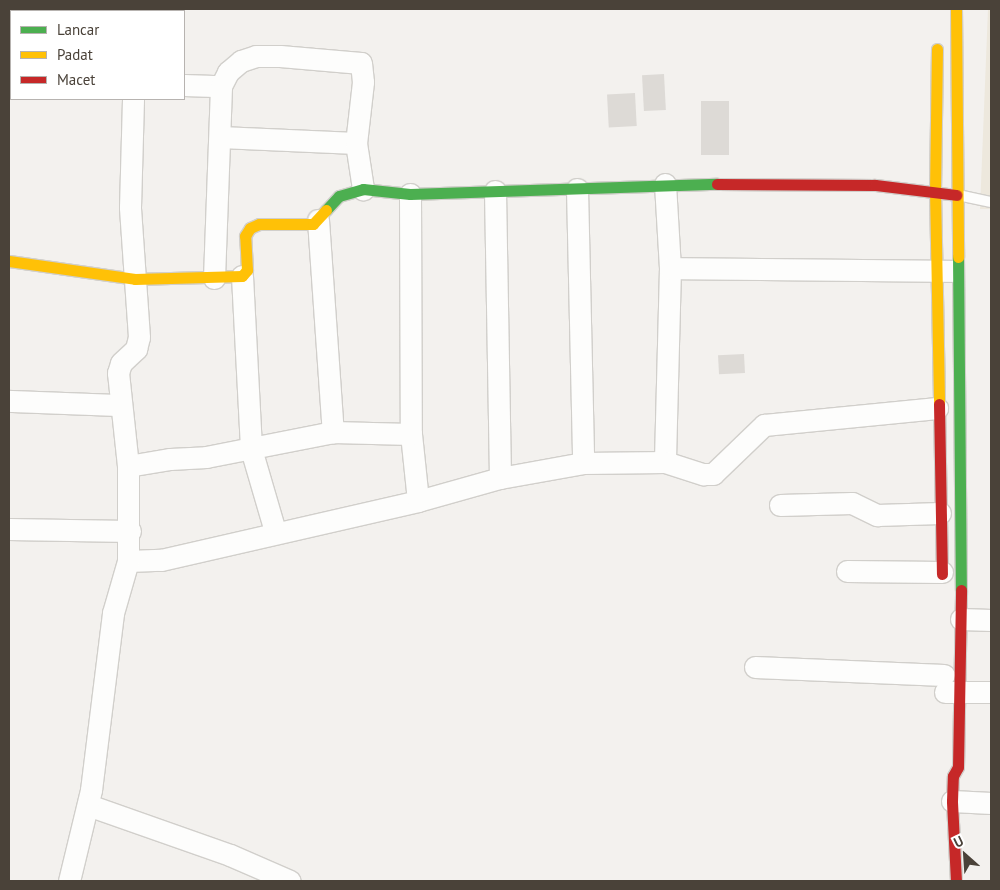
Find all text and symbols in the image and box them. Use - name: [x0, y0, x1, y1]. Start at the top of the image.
- legend: [10, 10, 185, 100]
- text: Lancar: [57, 20, 99, 39]
- text: Padat: [57, 45, 93, 64]
- text: Macet: [57, 70, 95, 89]
- north arrow: [940, 830, 990, 880]
- text: U: [951, 832, 966, 852]

